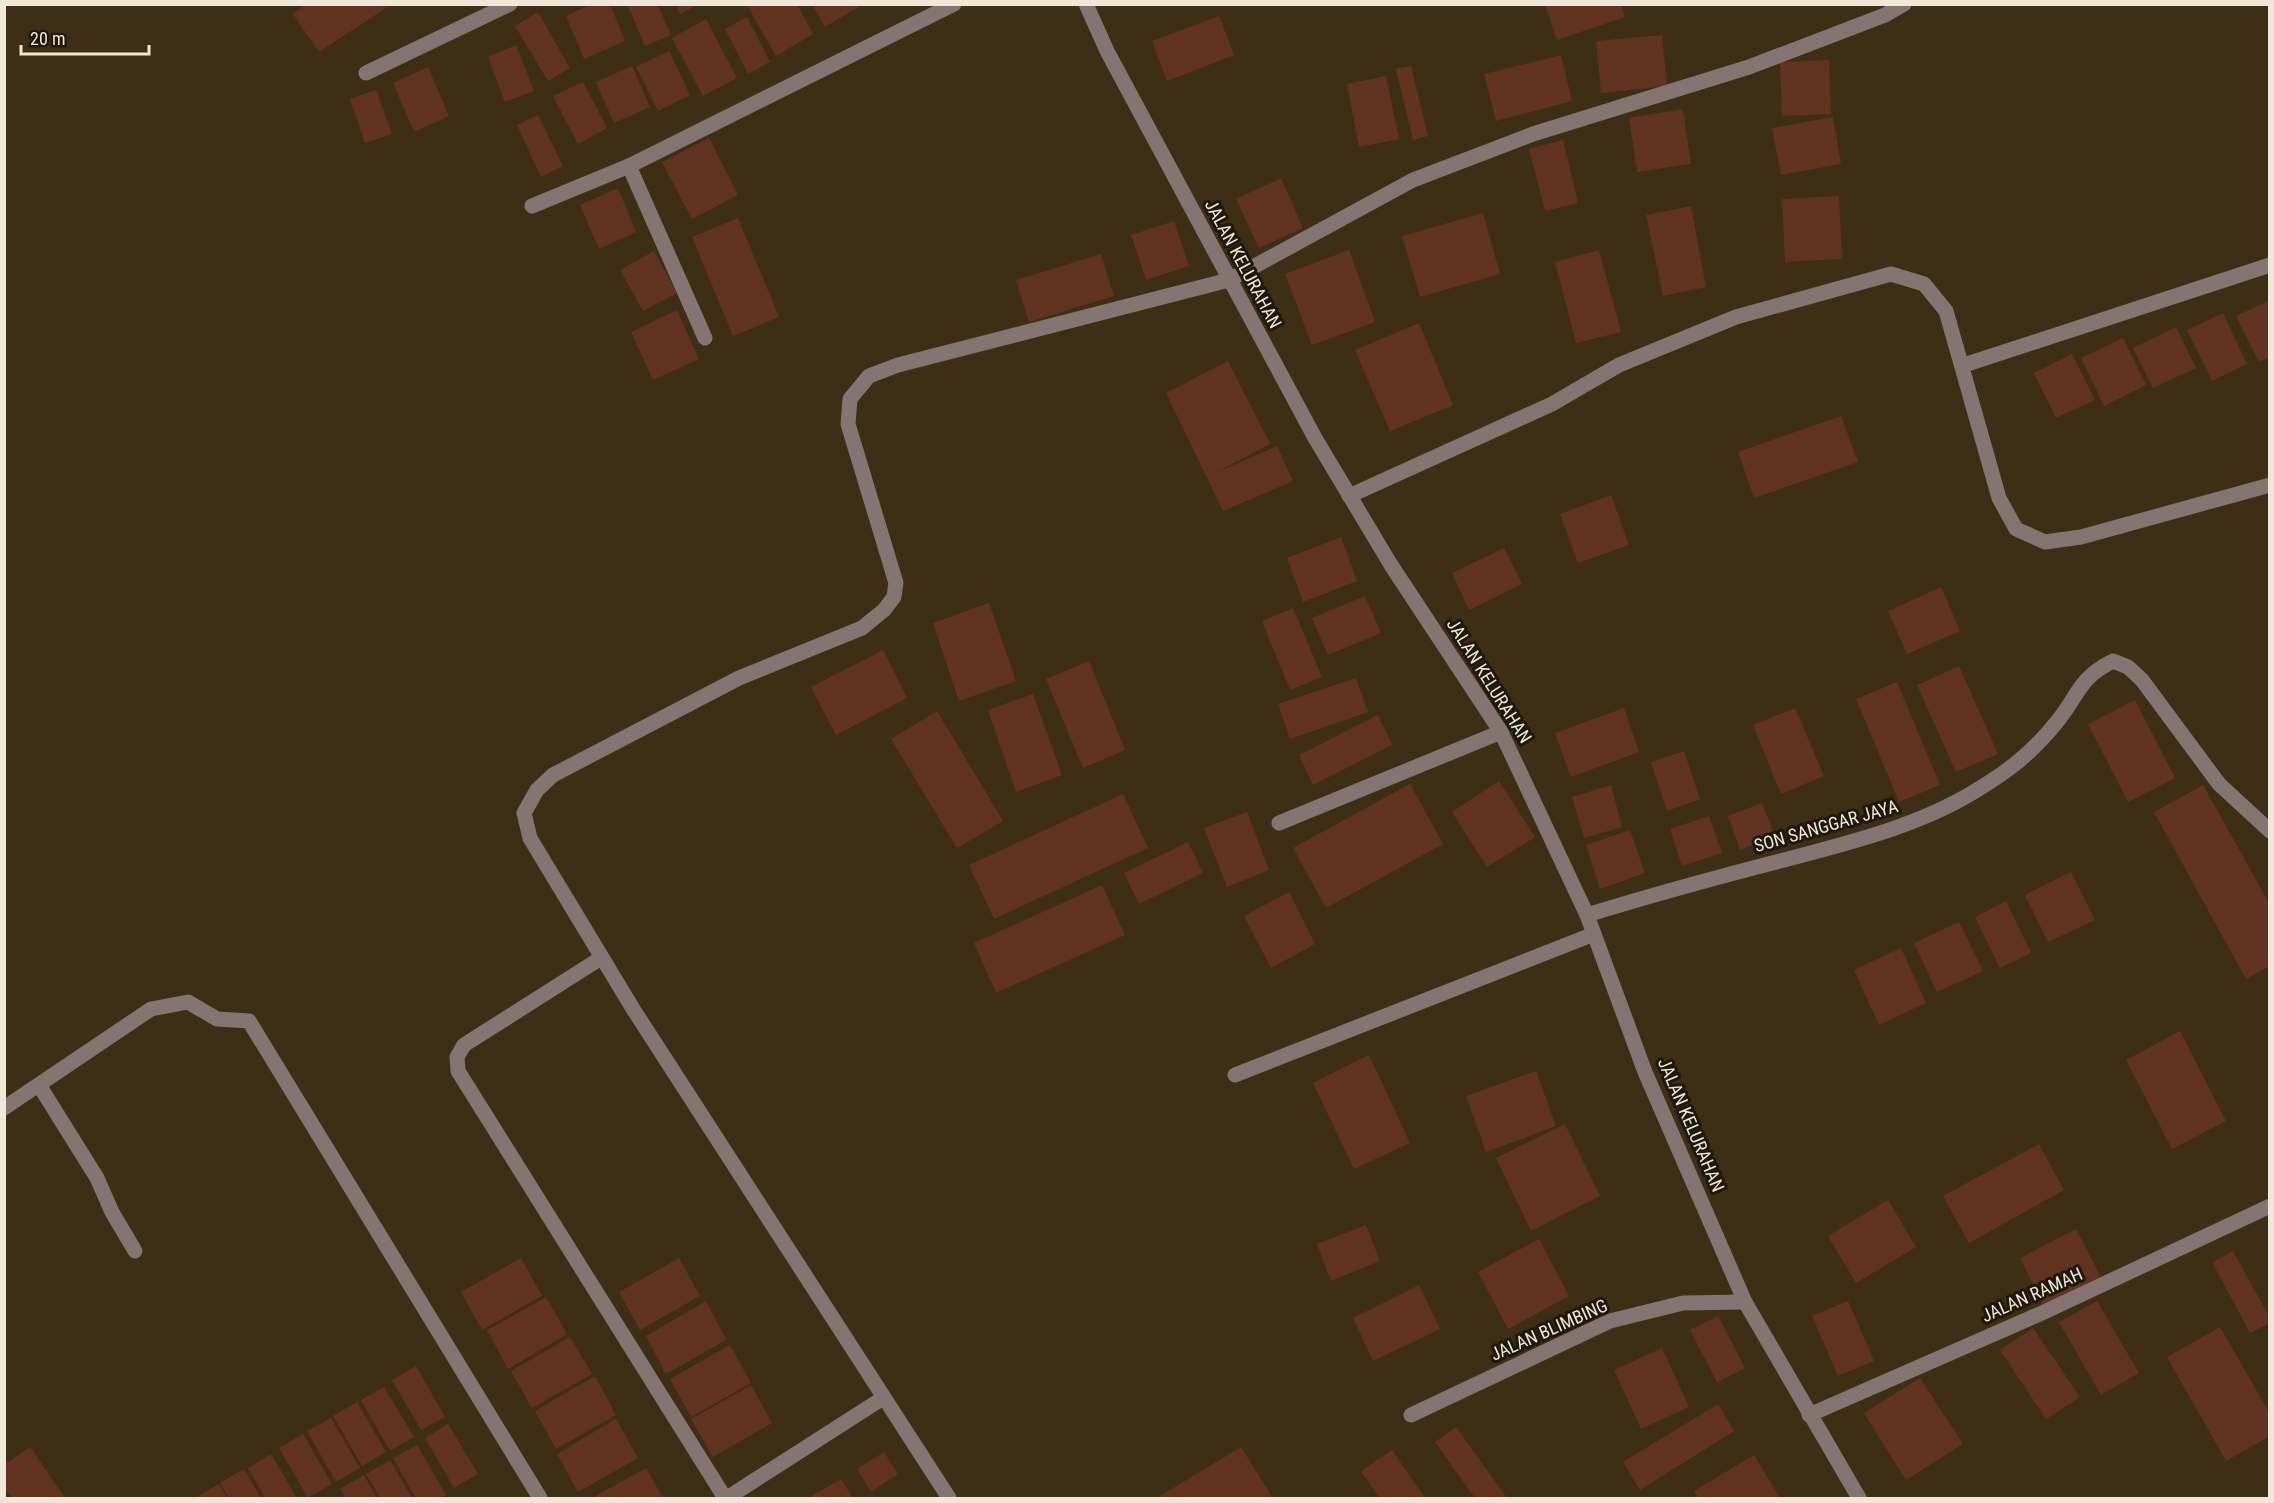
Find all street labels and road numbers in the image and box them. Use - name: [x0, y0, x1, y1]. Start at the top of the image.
- street label: JALAN KELURAHAN: [1201, 196, 1286, 332]
- street label: JALAN KELURAHAN: [1443, 615, 1536, 747]
- street label: SON SANGGAR JAYA: [1751, 795, 1901, 856]
- street label: JALAN KELURAHAN: [1654, 1055, 1729, 1195]
- street label: JALAN RAMAH: [1978, 1263, 2086, 1326]
- street label: JALAN BLIMBING: [1487, 1294, 1611, 1365]

